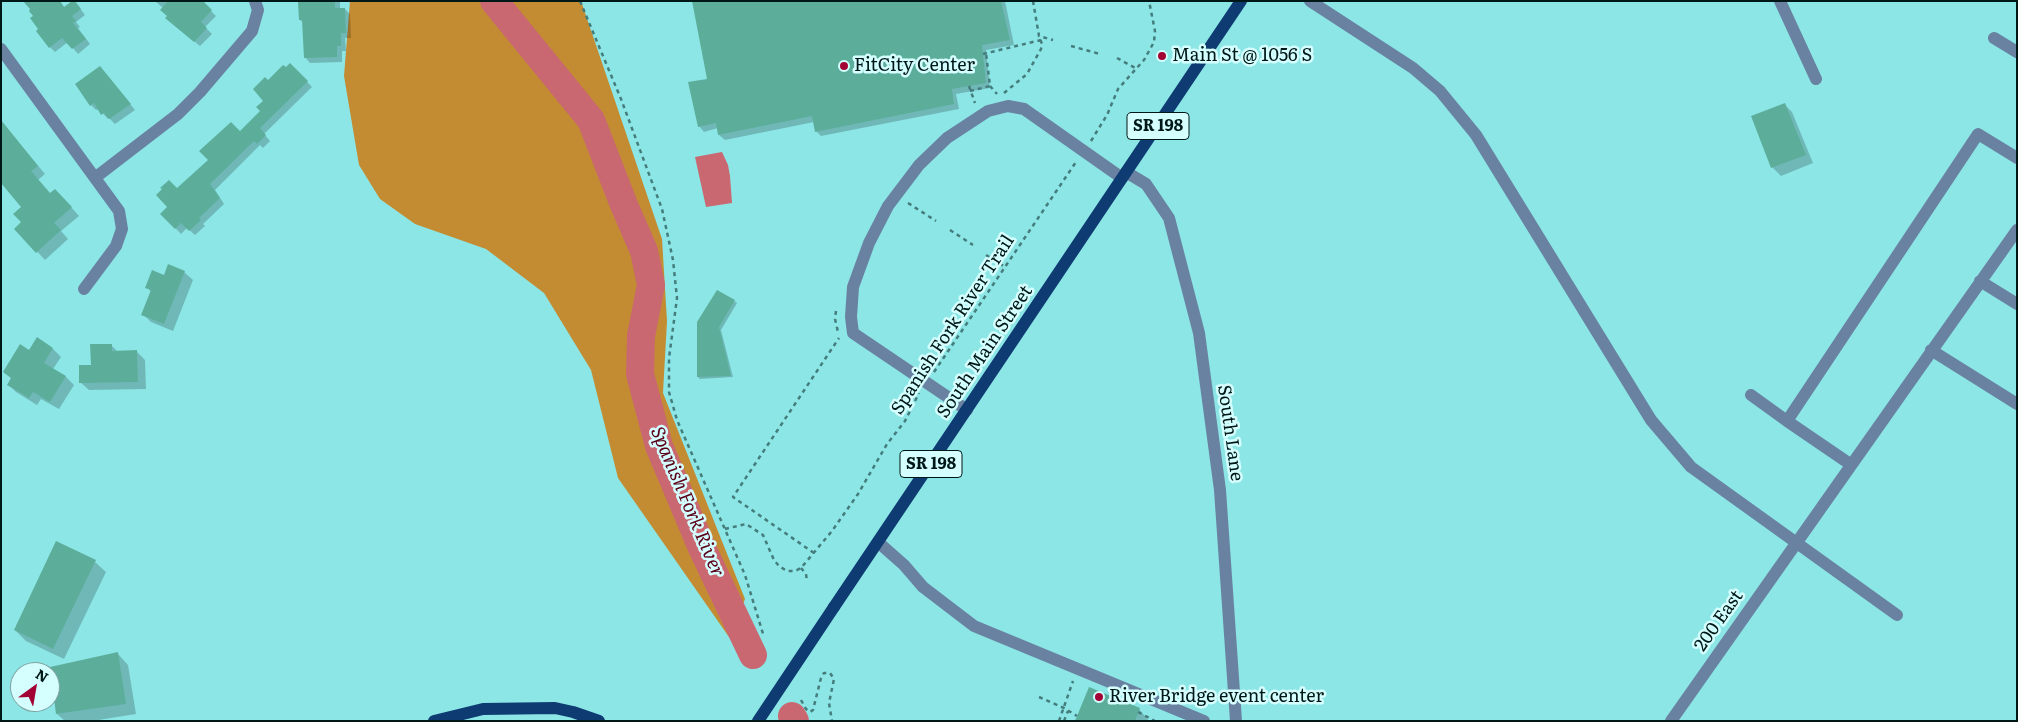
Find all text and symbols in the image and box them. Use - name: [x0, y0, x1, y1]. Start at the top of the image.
- place label: Main St @ 1056 S: [1172, 45, 1312, 67]
- marker: Main St @ 1056 S: [1156, 50, 1168, 62]
- place label: FitCity Center: [854, 55, 975, 77]
- marker: FitCity Center: [838, 60, 850, 72]
- road number: SR 198: [1127, 112, 1189, 140]
- street label: Spanish Fork River Trail: [887, 231, 1019, 419]
- street label: South Main Street: [933, 282, 1037, 422]
- street label: South Lane: [1213, 383, 1247, 483]
- water label: Spanish Fork River: [645, 424, 729, 580]
- road number: SR 198: [900, 450, 962, 478]
- street label: 200 East: [1690, 586, 1748, 656]
- north arrow: [10, 662, 60, 712]
- text: N: [32, 664, 53, 687]
- place label: River Bridge event center: [1109, 686, 1324, 708]
- marker: River Bridge event center: [1093, 691, 1105, 703]

